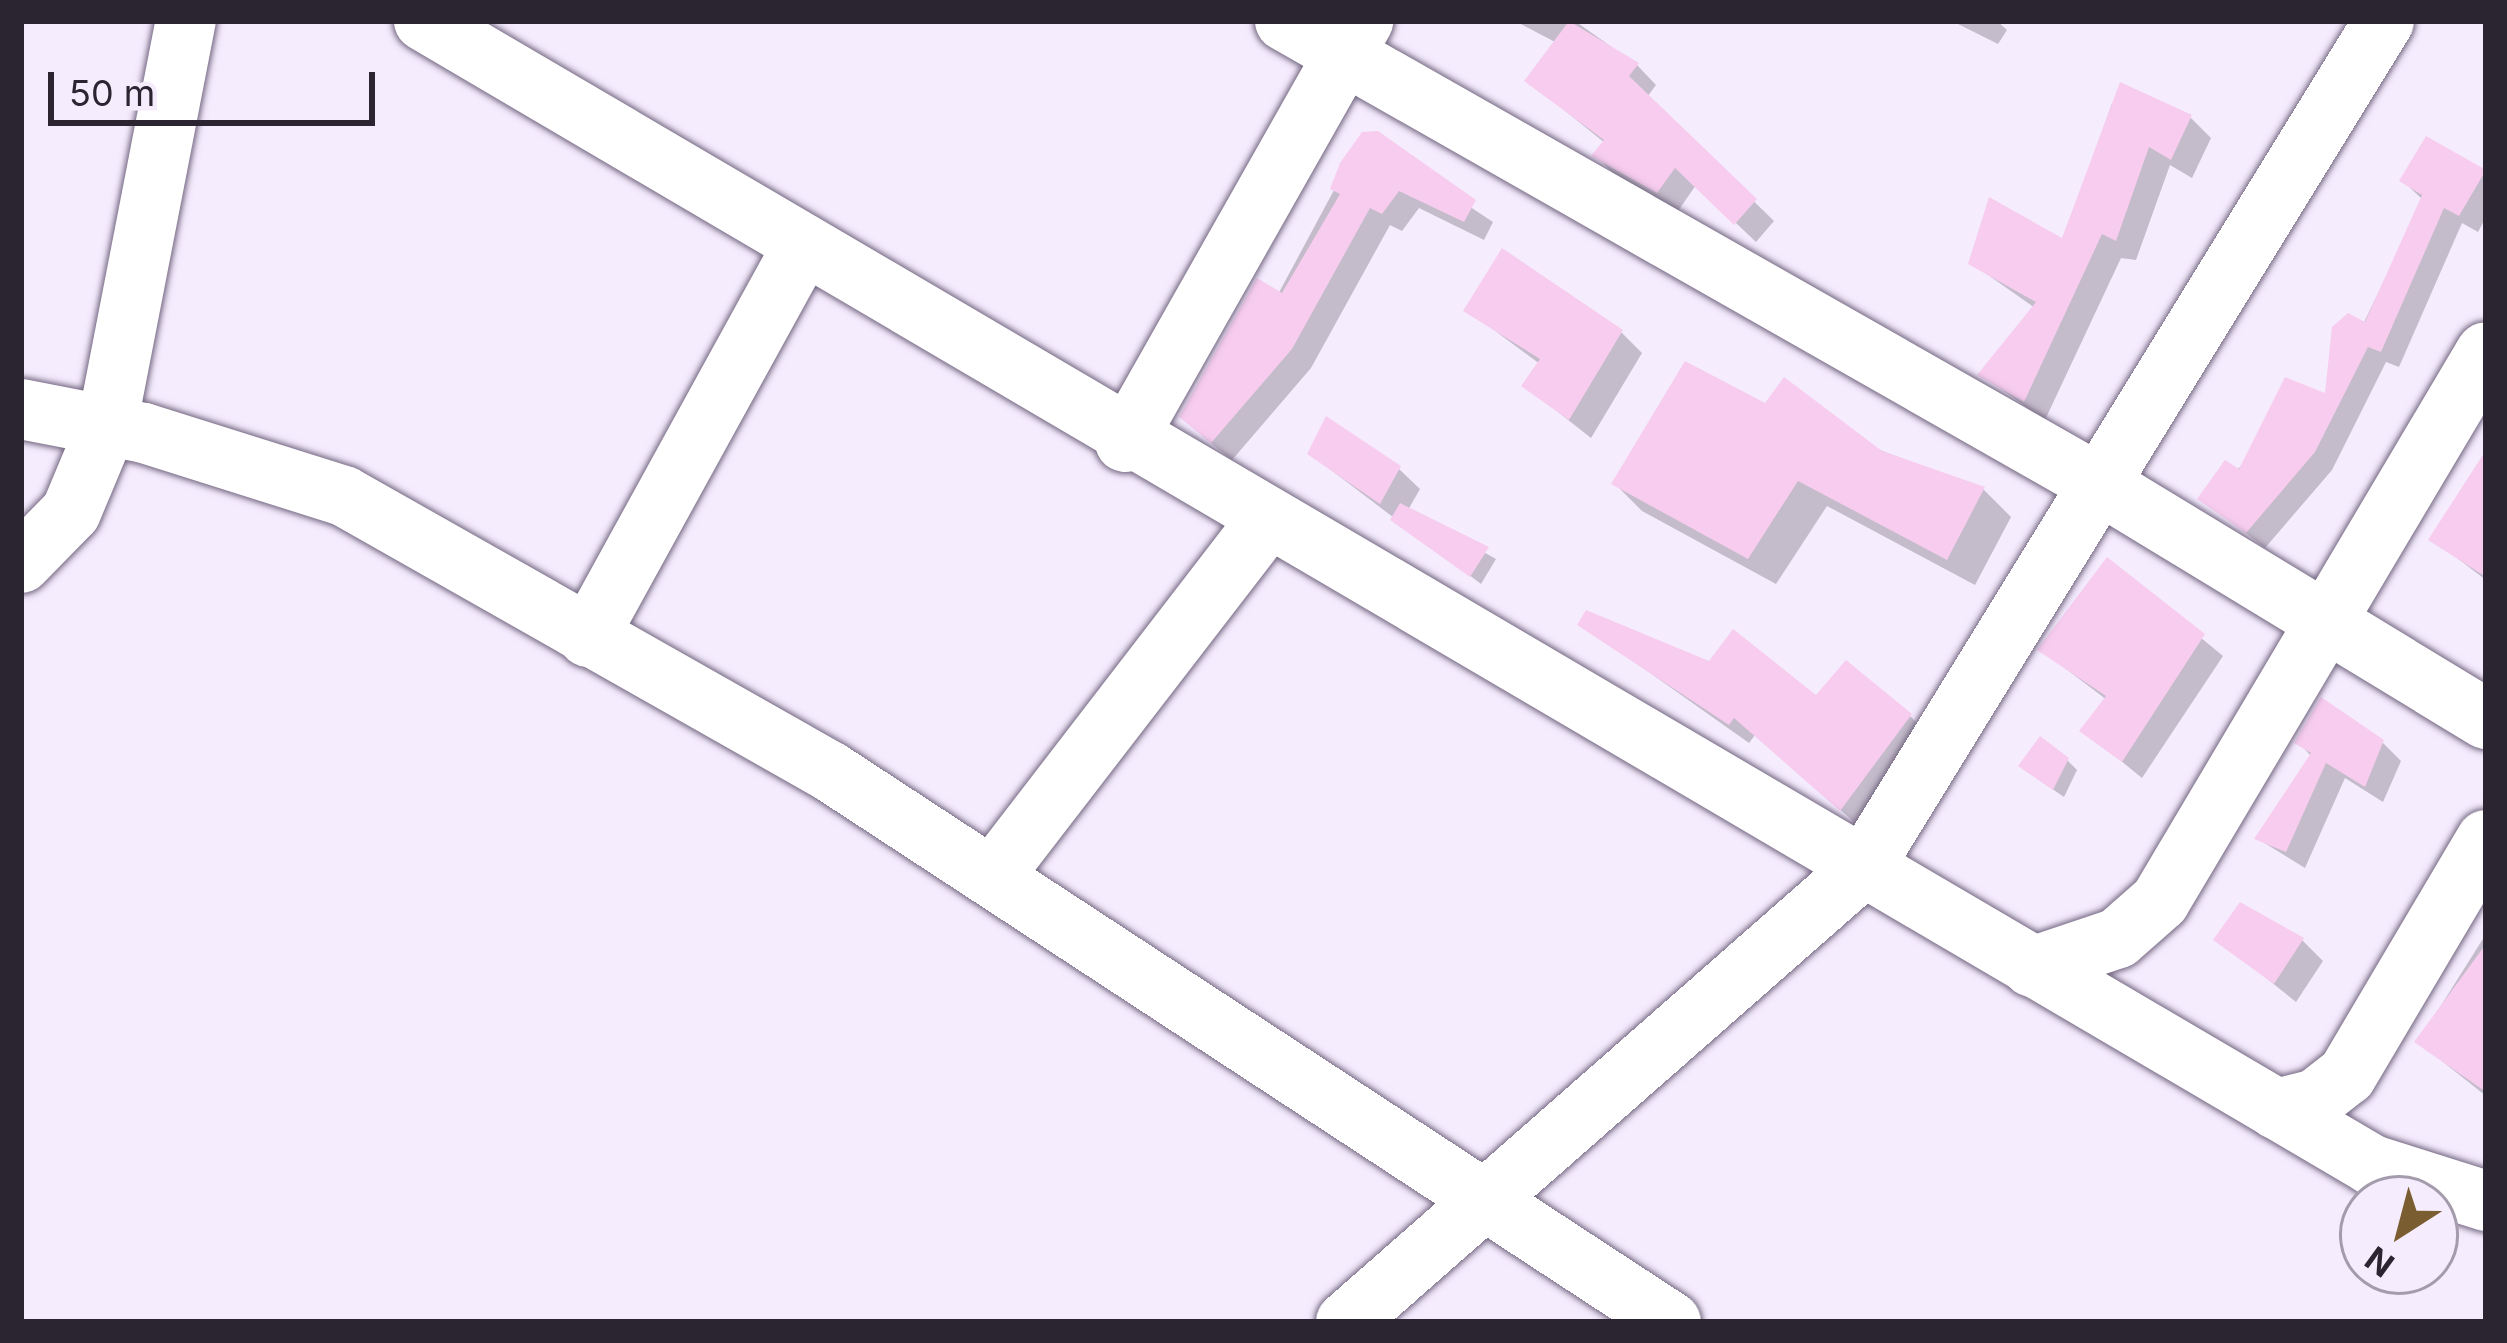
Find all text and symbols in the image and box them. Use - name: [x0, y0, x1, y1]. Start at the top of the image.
- scale bar: [54, 48, 381, 122]
- text: 50 m: [69, 71, 155, 115]
- north arrow: [2339, 1175, 2459, 1295]
- text: N: [2358, 1238, 2402, 1285]

